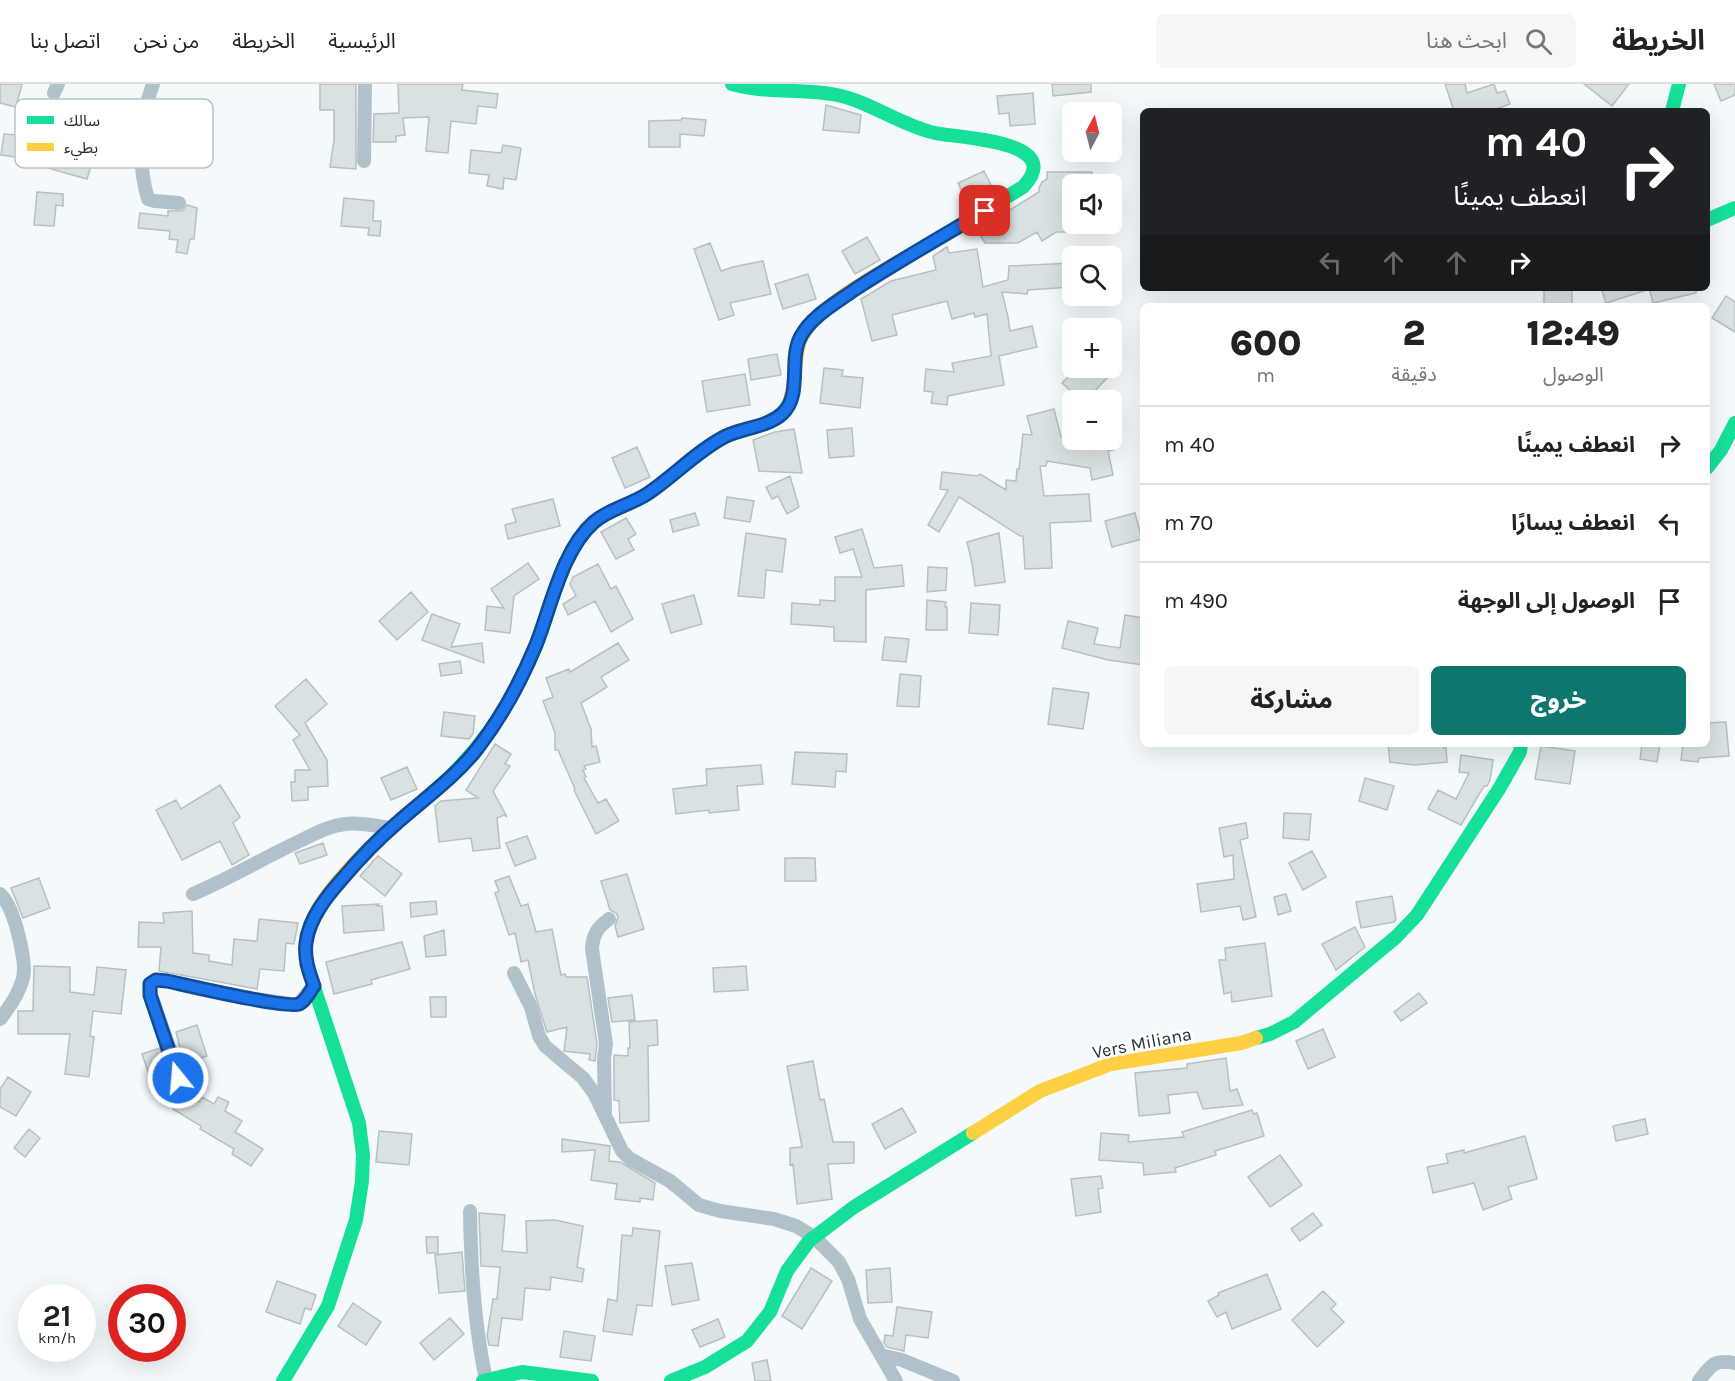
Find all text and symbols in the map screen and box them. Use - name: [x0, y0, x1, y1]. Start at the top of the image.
- search box: [1156, 14, 1576, 68]
- text: الخريطة: [1612, 24, 1705, 57]
- icon: search: [1522, 25, 1555, 58]
- text: ابحث هنا: [1426, 28, 1507, 54]
- text: اتصل بنا: [30, 29, 101, 53]
- text: من نحن: [134, 29, 199, 53]
- text: الخريطة: [232, 29, 295, 53]
- text: الرئيسية: [328, 29, 396, 53]
- legend: [15, 99, 213, 168]
- north arrow: [1062, 102, 1122, 162]
- map controls: [1062, 102, 1122, 450]
- text: سالك: [64, 111, 100, 130]
- text: 40 m: [1485, 117, 1587, 167]
- icon: right: [1608, 132, 1686, 210]
- text: بطيء: [64, 138, 98, 160]
- button: sound: [1062, 174, 1122, 234]
- text: انعطف يمينًا: [1453, 180, 1587, 212]
- pin: [959, 185, 1010, 236]
- icon: arrive: [968, 194, 1001, 227]
- button: search: [1062, 246, 1122, 306]
- icon: left: [1314, 246, 1347, 279]
- icon: ahead: [1377, 246, 1410, 279]
- icon: ahead: [1440, 246, 1473, 279]
- icon: right: [1503, 246, 1536, 279]
- text: 2: [1403, 312, 1425, 354]
- text: 12:49: [1527, 312, 1620, 354]
- button: +: [1062, 318, 1122, 378]
- text: 600: [1230, 322, 1301, 364]
- text: دقيقة: [1391, 363, 1437, 386]
- text: الوصول: [1543, 363, 1604, 386]
- text: m: [1256, 364, 1275, 387]
- button: −: [1062, 390, 1122, 450]
- icon: right: [1653, 429, 1686, 462]
- text: 40 m: [1164, 432, 1215, 458]
- text: انعطف يمينًا: [1517, 432, 1635, 458]
- icon: left: [1653, 507, 1686, 540]
- text: 70 m: [1164, 510, 1213, 536]
- text: انعطف يسارًا: [1511, 510, 1635, 536]
- icon: arrive: [1653, 585, 1686, 618]
- text: 490 m: [1164, 588, 1228, 614]
- text: الوصول إلى الوجهة: [1458, 588, 1635, 614]
- button: مشاركة: [1164, 666, 1419, 735]
- button: خروج: [1431, 666, 1686, 735]
- street label: Vers Miliana: [1090, 1023, 1194, 1063]
- position arrow: [146, 1046, 210, 1110]
- speed limit sign: 30: [108, 1284, 186, 1362]
- text: 21: [43, 1298, 71, 1334]
- text: km/h: [38, 1329, 76, 1347]

